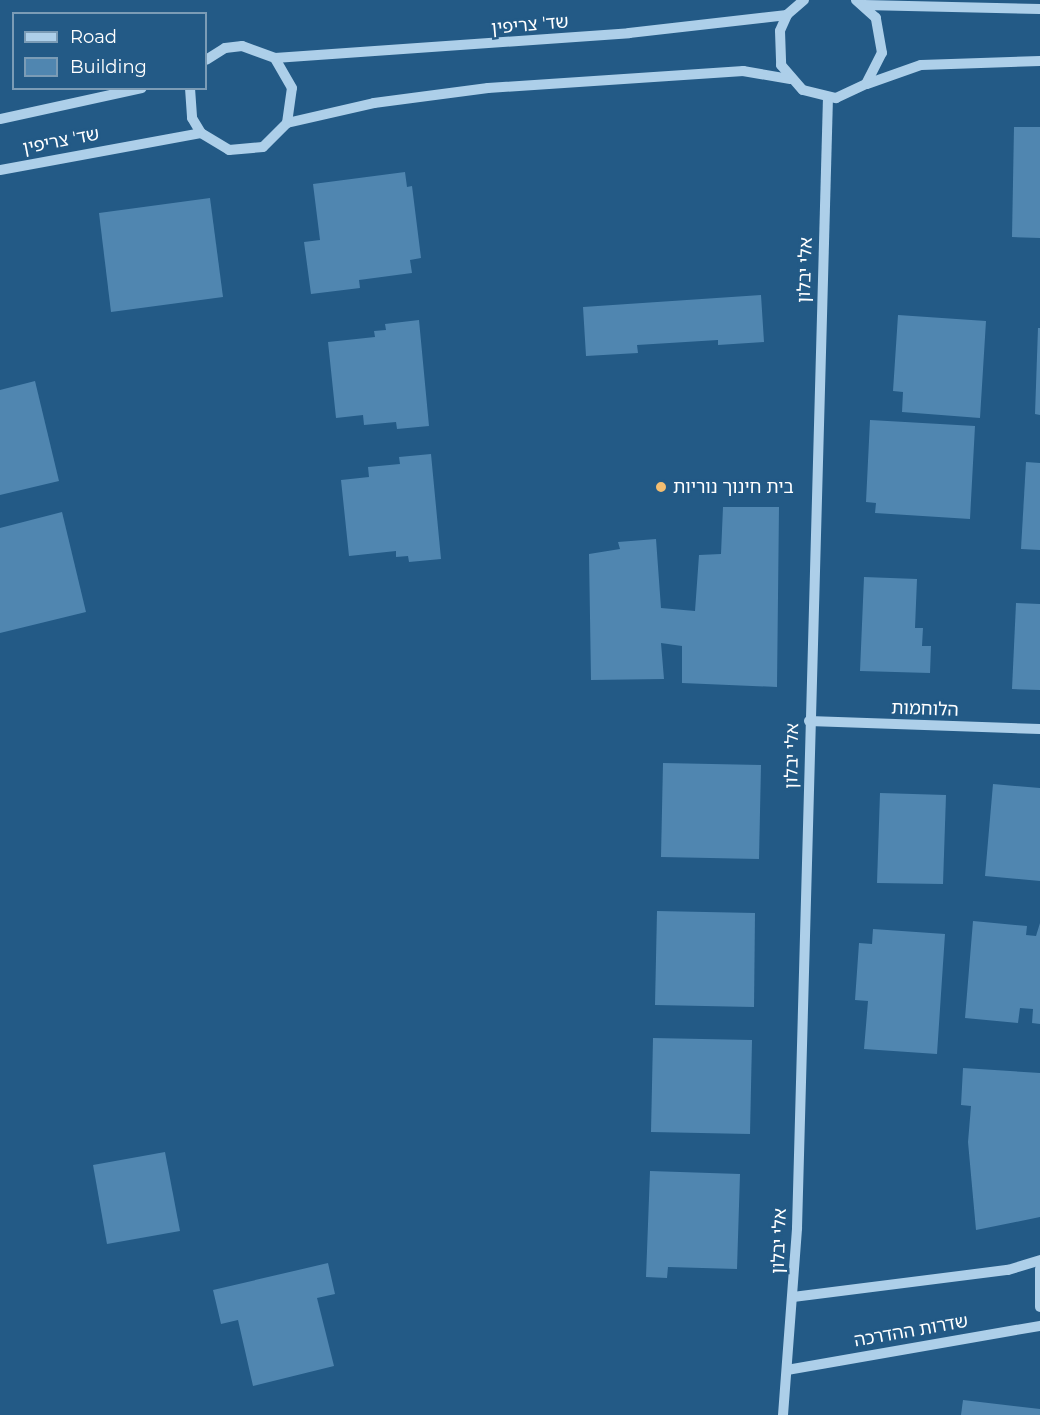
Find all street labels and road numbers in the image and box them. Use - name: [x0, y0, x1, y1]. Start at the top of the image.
- street label: שד' צריפין: [490, 11, 570, 39]
- street label: שד' צריפין: [21, 123, 101, 159]
- street label: אלי יבלון: [793, 237, 817, 303]
- street label: הלוחמות: [891, 697, 959, 721]
- street label: אלי יבלון: [781, 723, 803, 789]
- street label: אלי יבלון: [767, 1208, 791, 1274]
- street label: שדרות ההדרכה: [852, 1310, 970, 1352]

